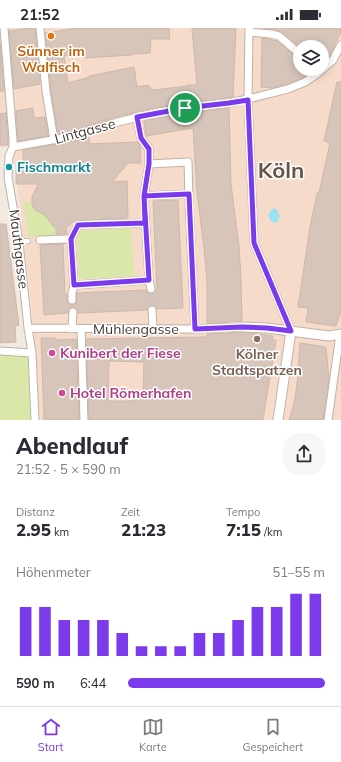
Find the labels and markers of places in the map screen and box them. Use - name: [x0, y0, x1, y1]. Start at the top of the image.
- marker: Sünner im Walfisch: [46, 31, 56, 41]
- place label: Sünner im Walfisch: [17, 42, 85, 76]
- pin: [168, 91, 202, 125]
- place label: Fischmarkt: [17, 158, 91, 176]
- marker: Fischmarkt: [4, 162, 14, 172]
- marker: Kölner Stadtspatzen: [252, 334, 262, 344]
- place label: Kunibert der Fiese: [60, 344, 181, 362]
- place label: Kölner Stadtspatzen: [212, 345, 302, 379]
- marker: Kunibert der Fiese: [47, 348, 57, 358]
- place label: Hotel Römerhafen: [70, 384, 191, 402]
- marker: Hotel Römerhafen: [57, 388, 67, 398]

